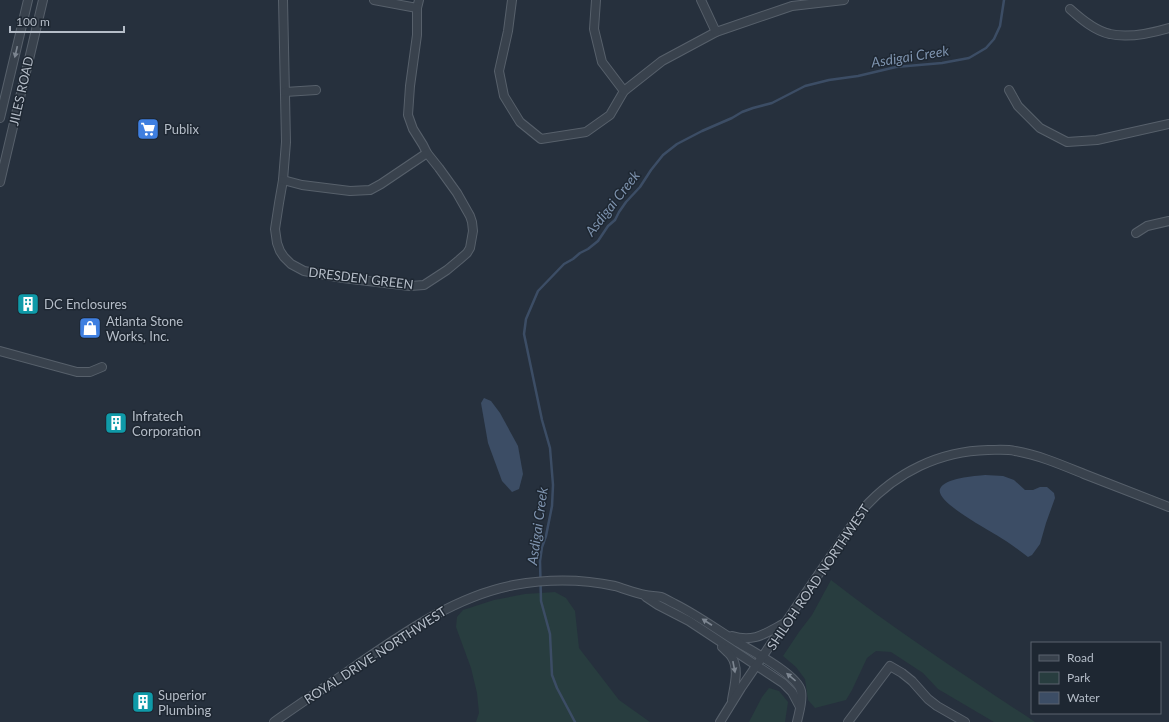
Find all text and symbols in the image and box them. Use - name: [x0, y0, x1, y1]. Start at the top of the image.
- scale bar: [10, 8, 124, 34]
- text: 100 m: [16, 14, 50, 29]
- water label: Asdigai Creek: [869, 41, 950, 71]
- one-way arrow: [12, 45, 18, 58]
- street label: JILES ROAD: [5, 55, 37, 127]
- supermarket icon: Publix: [135, 116, 161, 142]
- place label: Publix: [164, 121, 199, 137]
- water label: Asdigai Creek: [581, 167, 643, 240]
- street label: DRESDEN GREEN: [308, 264, 414, 292]
- building icon: DC Enclosures: [15, 291, 41, 317]
- place label: DC Enclosures: [44, 296, 127, 312]
- place label: Atlanta Stone Works, Inc.: [106, 313, 183, 344]
- shop icon: Atlanta Stone Works, Inc.: [77, 315, 103, 341]
- place label: Infratech Corporation: [132, 408, 201, 439]
- building icon: Infratech Corporation: [103, 410, 129, 436]
- water label: Asdigai Creek: [523, 486, 551, 567]
- street label: SHILOH ROAD NORTHWEST: [763, 501, 873, 653]
- street label: ROYAL DRIVE NORTHWEST: [301, 603, 449, 707]
- one-way arrow: [701, 618, 712, 625]
- legend: [1031, 642, 1161, 714]
- text: Road: [1067, 650, 1094, 665]
- one-way arrow: [732, 661, 738, 673]
- text: Park: [1067, 670, 1091, 685]
- one-way arrow: [786, 672, 796, 681]
- place label: Superior Plumbing: [158, 687, 211, 718]
- building icon: Superior Plumbing: [130, 689, 156, 715]
- text: Water: [1067, 690, 1100, 705]

